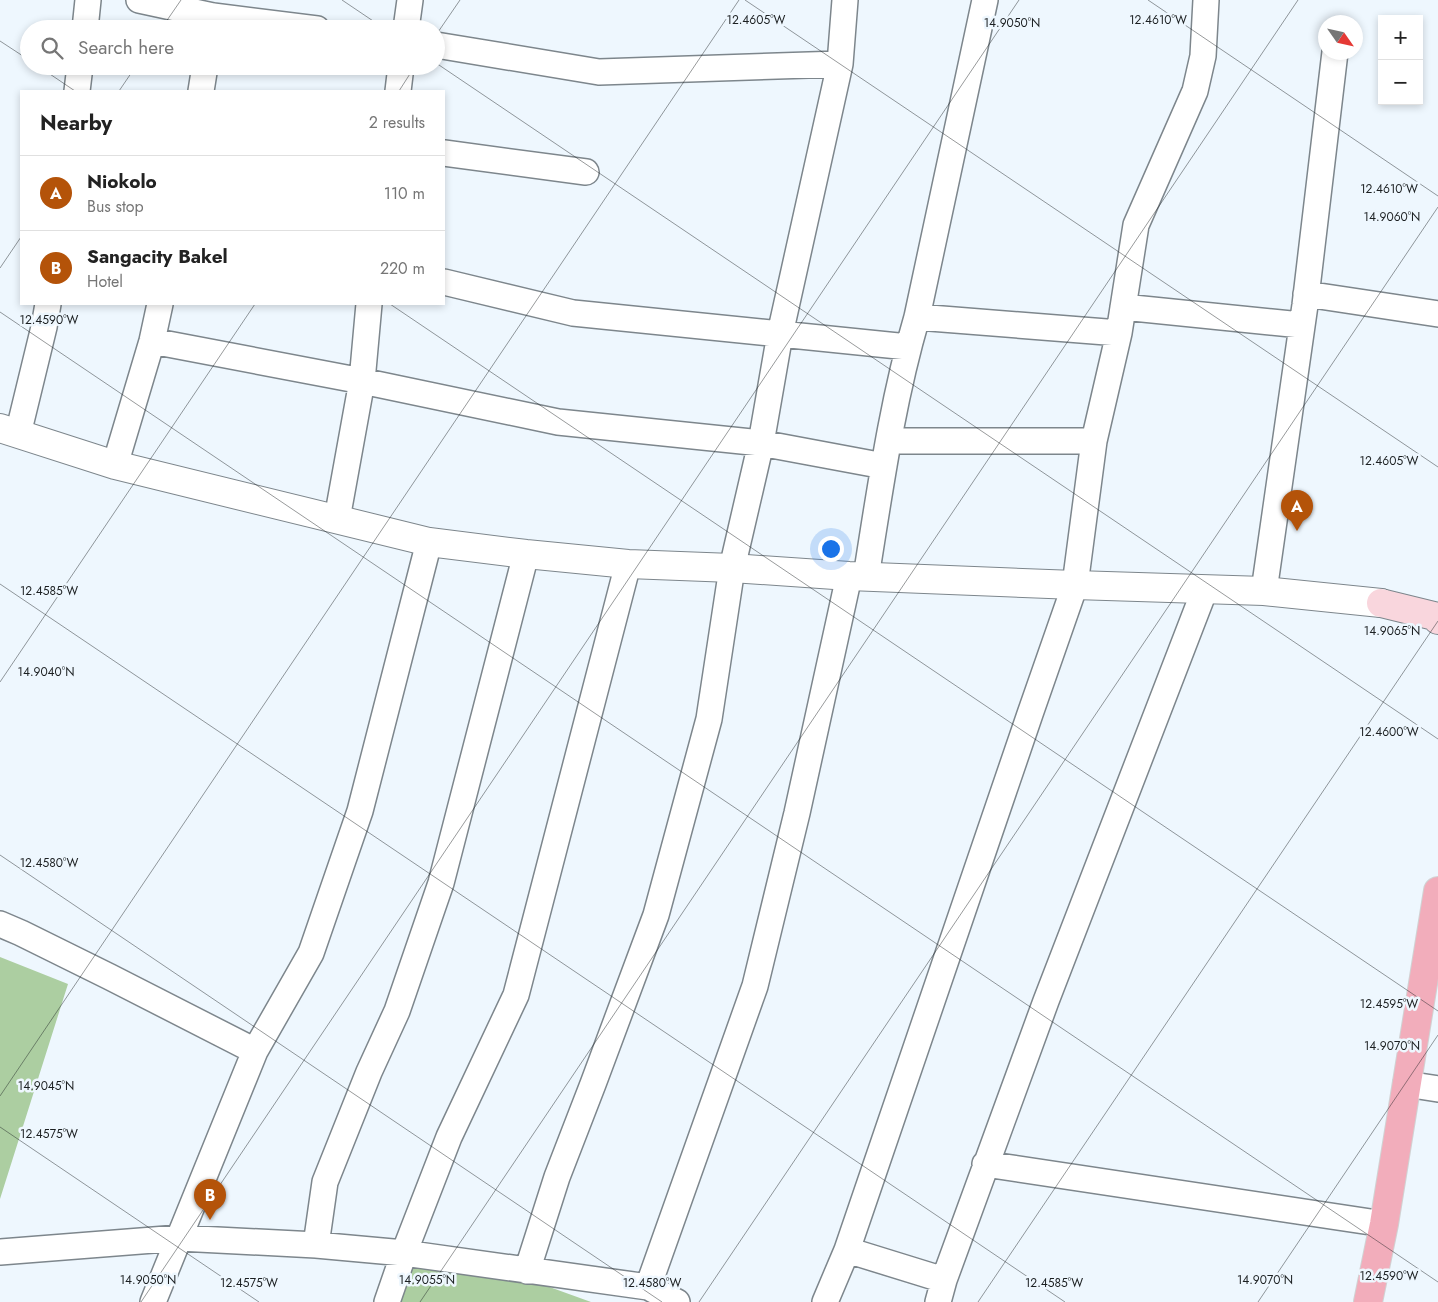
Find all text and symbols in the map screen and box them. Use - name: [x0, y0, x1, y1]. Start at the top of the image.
- text: 12.4605°W: [727, 11, 786, 29]
- text: 12.4610°W: [1129, 11, 1187, 29]
- text: 14.9050°N: [984, 14, 1040, 32]
- north arrow: [1318, 15, 1363, 60]
- map controls: [1378, 15, 1423, 105]
- button: +: [1378, 15, 1423, 60]
- search box: [20, 20, 445, 75]
- icon: search: [38, 34, 66, 62]
- text: Search here: [78, 34, 174, 61]
- button: −: [1378, 60, 1423, 105]
- text: Nearby: [40, 108, 112, 138]
- text: 2 results: [369, 111, 425, 134]
- text: Niokolo: [87, 168, 157, 195]
- text: 12.4610°W: [1360, 180, 1418, 198]
- text: A: [50, 182, 62, 205]
- text: 110 m: [384, 182, 425, 205]
- text: Bus stop: [87, 195, 144, 218]
- text: 14.9060°N: [1364, 208, 1420, 226]
- text: Sangacity Bakel: [87, 243, 228, 270]
- text: B: [51, 257, 61, 280]
- text: 220 m: [380, 257, 425, 280]
- text: Hotel: [87, 270, 123, 293]
- text: 12.4590°W: [20, 311, 79, 329]
- text: 12.4605°W: [1360, 452, 1419, 470]
- pin: A: [1281, 490, 1313, 531]
- your location: [818, 536, 844, 562]
- text: 12.4585°W: [20, 582, 78, 600]
- text: 14.9065°N: [1364, 622, 1420, 640]
- text: 14.9040°N: [18, 663, 74, 681]
- text: 12.4600°W: [1359, 723, 1419, 741]
- text: 12.4580°W: [20, 854, 78, 872]
- text: 12.4595°W: [1360, 995, 1418, 1013]
- text: 14.9070°N: [1364, 1037, 1420, 1055]
- text: 14.9045°N: [18, 1077, 74, 1095]
- text: 12.4575°W: [20, 1125, 78, 1143]
- pin: B: [194, 1179, 226, 1220]
- text: 12.4590°W: [1360, 1267, 1419, 1285]
- text: 14.9050°N: [120, 1271, 176, 1289]
- text: 14.9055°N: [399, 1271, 455, 1289]
- text: 14.9070°N: [1237, 1271, 1293, 1289]
- text: 12.4575°W: [220, 1274, 278, 1292]
- text: 12.4580°W: [623, 1274, 681, 1292]
- text: 12.4585°W: [1025, 1274, 1083, 1292]

